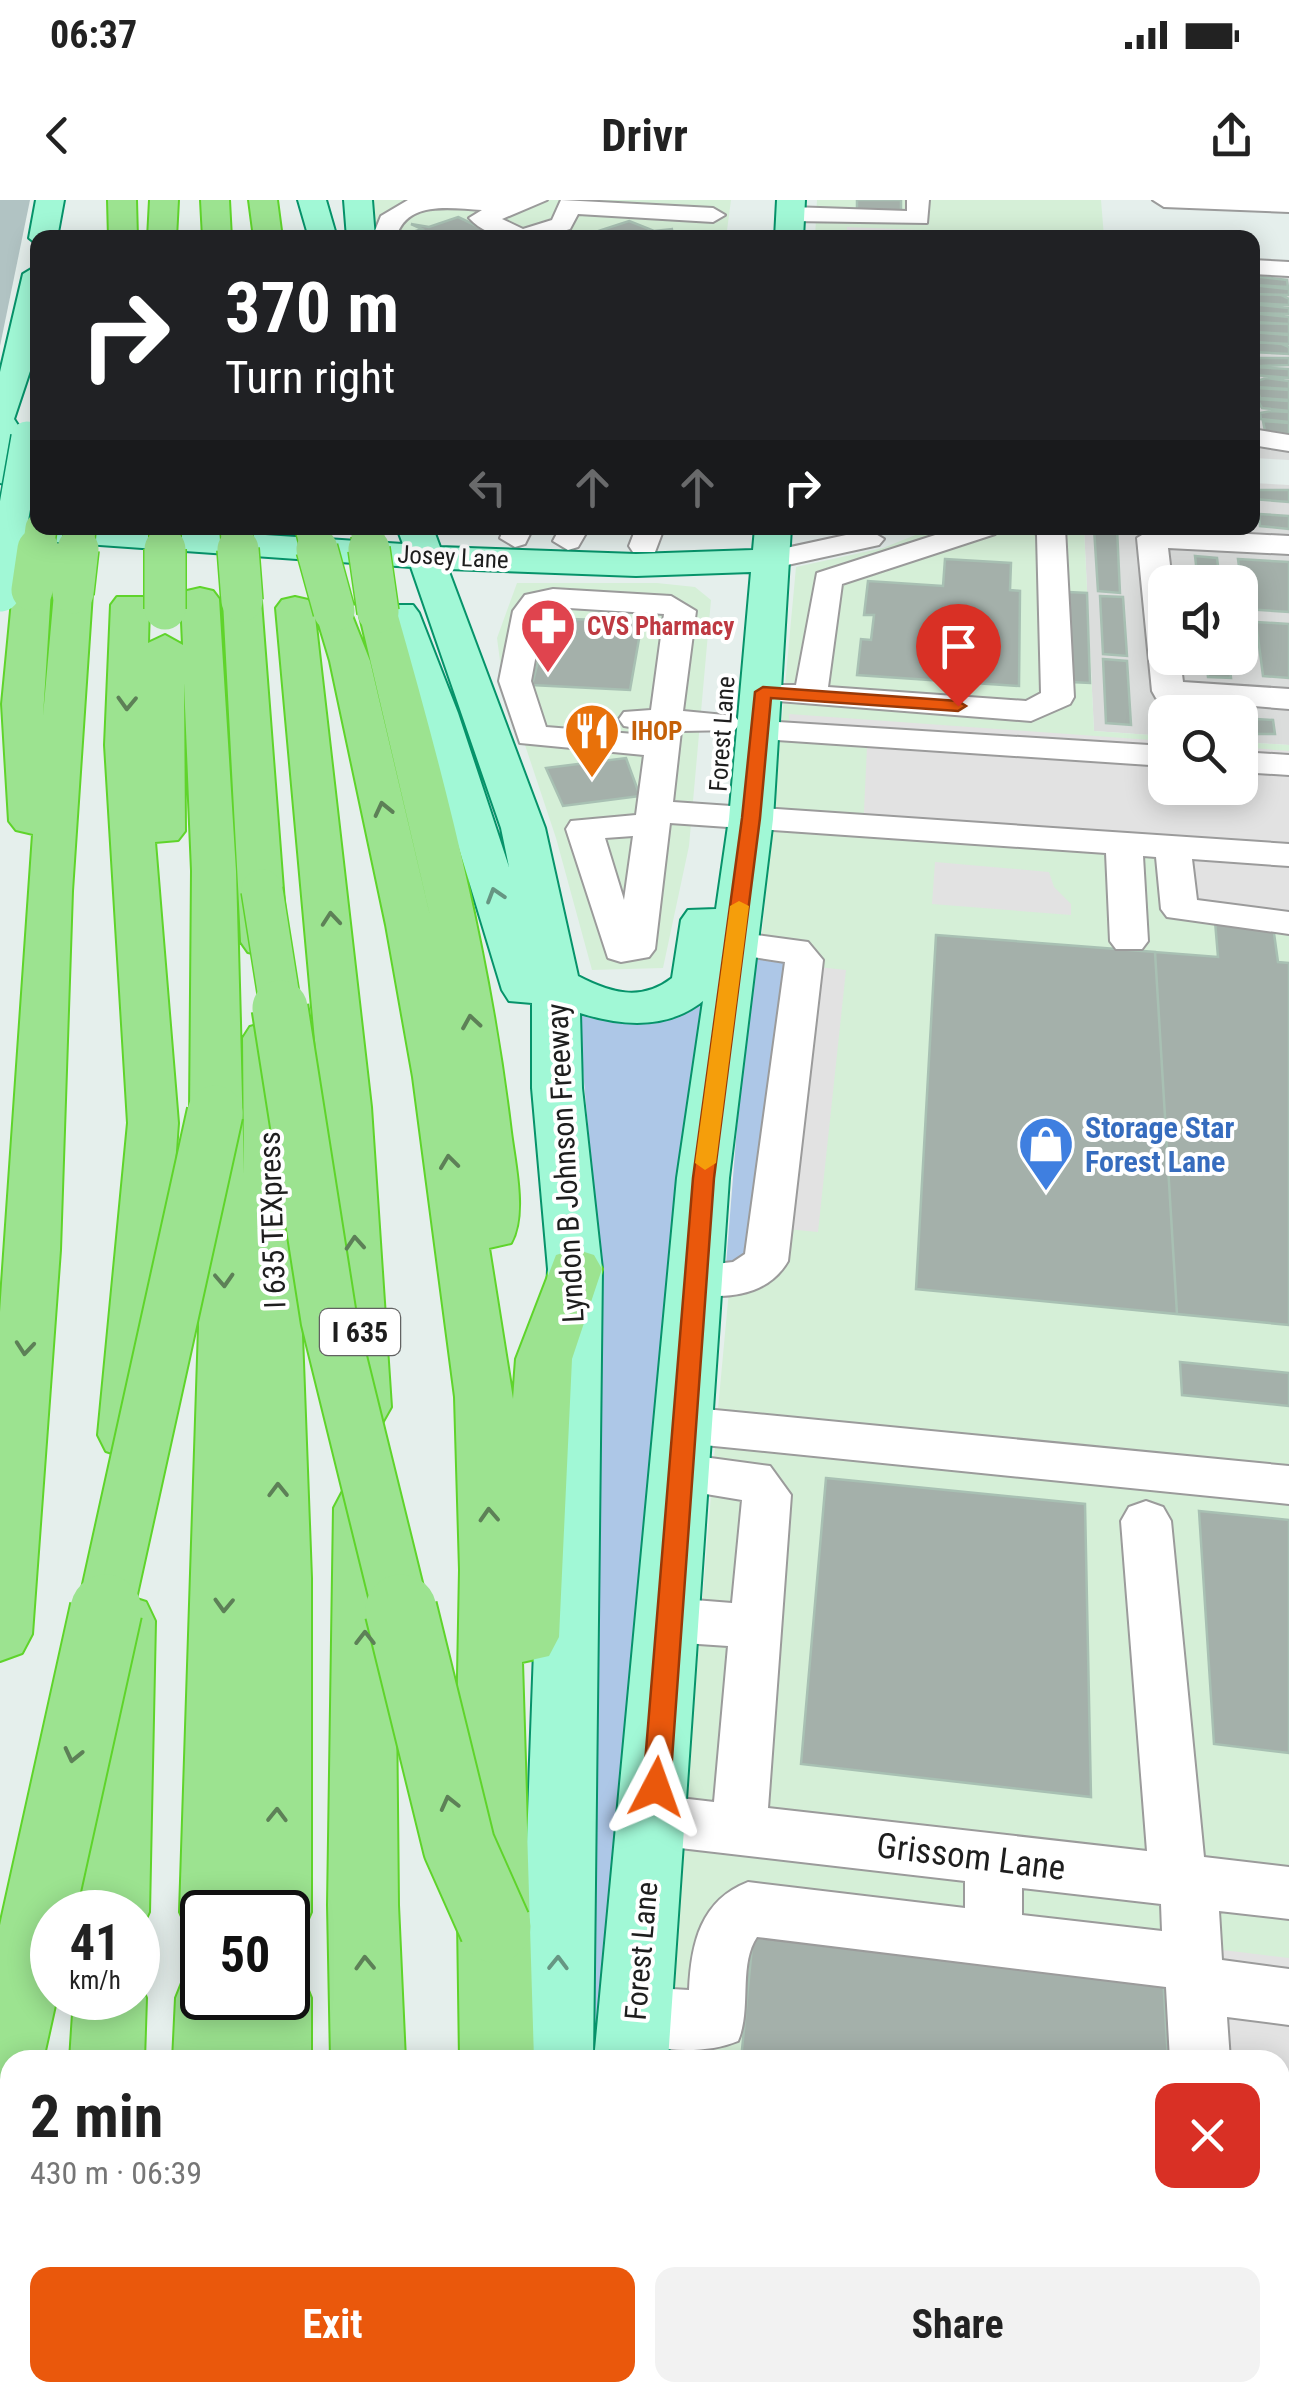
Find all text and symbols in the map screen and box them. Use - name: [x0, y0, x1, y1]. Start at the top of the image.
- text: 06:37: [50, 13, 137, 57]
- icon: back: [30, 108, 85, 163]
- icon: share: [1204, 108, 1259, 163]
- text: Drivr: [601, 109, 688, 162]
- text: 370 m: [225, 267, 399, 349]
- icon: right: [60, 270, 190, 400]
- text: Turn right: [225, 351, 395, 404]
- icon: left: [460, 460, 515, 515]
- icon: ahead: [565, 460, 620, 515]
- icon: ahead: [670, 460, 725, 515]
- icon: right: [775, 460, 830, 515]
- street label: Josey Lane: [397, 540, 509, 574]
- map controls: [1148, 565, 1258, 805]
- button: sound: [1148, 565, 1258, 675]
- pharmacy icon: CVS Pharmacy: [518, 596, 578, 675]
- pin: [916, 604, 1001, 707]
- place label: CVS Pharmacy: [587, 612, 734, 641]
- icon: arrive: [931, 619, 986, 674]
- street label: Forest Lane: [704, 675, 740, 793]
- one-way arrow: [117, 695, 138, 711]
- button: search: [1148, 695, 1258, 805]
- restaurant icon: IHOP: [562, 701, 622, 780]
- place label: IHOP: [631, 717, 682, 746]
- one-way arrow: [374, 801, 395, 818]
- one-way arrow: [486, 888, 507, 905]
- one-way arrow: [320, 910, 342, 926]
- street label: Lyndon B Johnson Freeway: [539, 1002, 591, 1324]
- one-way arrow: [462, 1014, 483, 1030]
- place label: Storage Star Forest Lane: [1085, 1110, 1234, 1179]
- shop icon: Storage Star Forest Lane: [1016, 1114, 1076, 1193]
- street label: I 635 TEXpress: [251, 1131, 293, 1309]
- one-way arrow: [440, 1154, 461, 1171]
- one-way arrow: [345, 1234, 366, 1250]
- one-way arrow: [213, 1273, 234, 1289]
- road number: I 635: [320, 1309, 400, 1355]
- one-way arrow: [14, 1340, 36, 1356]
- one-way arrow: [268, 1482, 289, 1498]
- one-way arrow: [479, 1506, 500, 1522]
- one-way arrow: [214, 1598, 235, 1614]
- one-way arrow: [354, 1629, 376, 1644]
- position arrow: [604, 1735, 708, 1839]
- one-way arrow: [64, 1746, 85, 1763]
- one-way arrow: [439, 1795, 460, 1812]
- one-way arrow: [266, 1807, 288, 1822]
- street label: Grissom Lane: [874, 1825, 1068, 1889]
- street label: Forest Lane: [618, 1880, 664, 2022]
- speed limit sign: 50: [180, 1890, 310, 2020]
- text: 41: [70, 1914, 120, 1972]
- one-way arrow: [354, 1954, 375, 1970]
- one-way arrow: [547, 1954, 568, 1970]
- text: km/h: [69, 1966, 121, 1995]
- text: 2 min: [30, 2081, 163, 2152]
- button: close: [1155, 2083, 1260, 2188]
- text: 430 m · 06:39: [30, 2154, 202, 2192]
- button: Exit: [30, 2267, 635, 2382]
- button: Share: [655, 2267, 1260, 2382]

